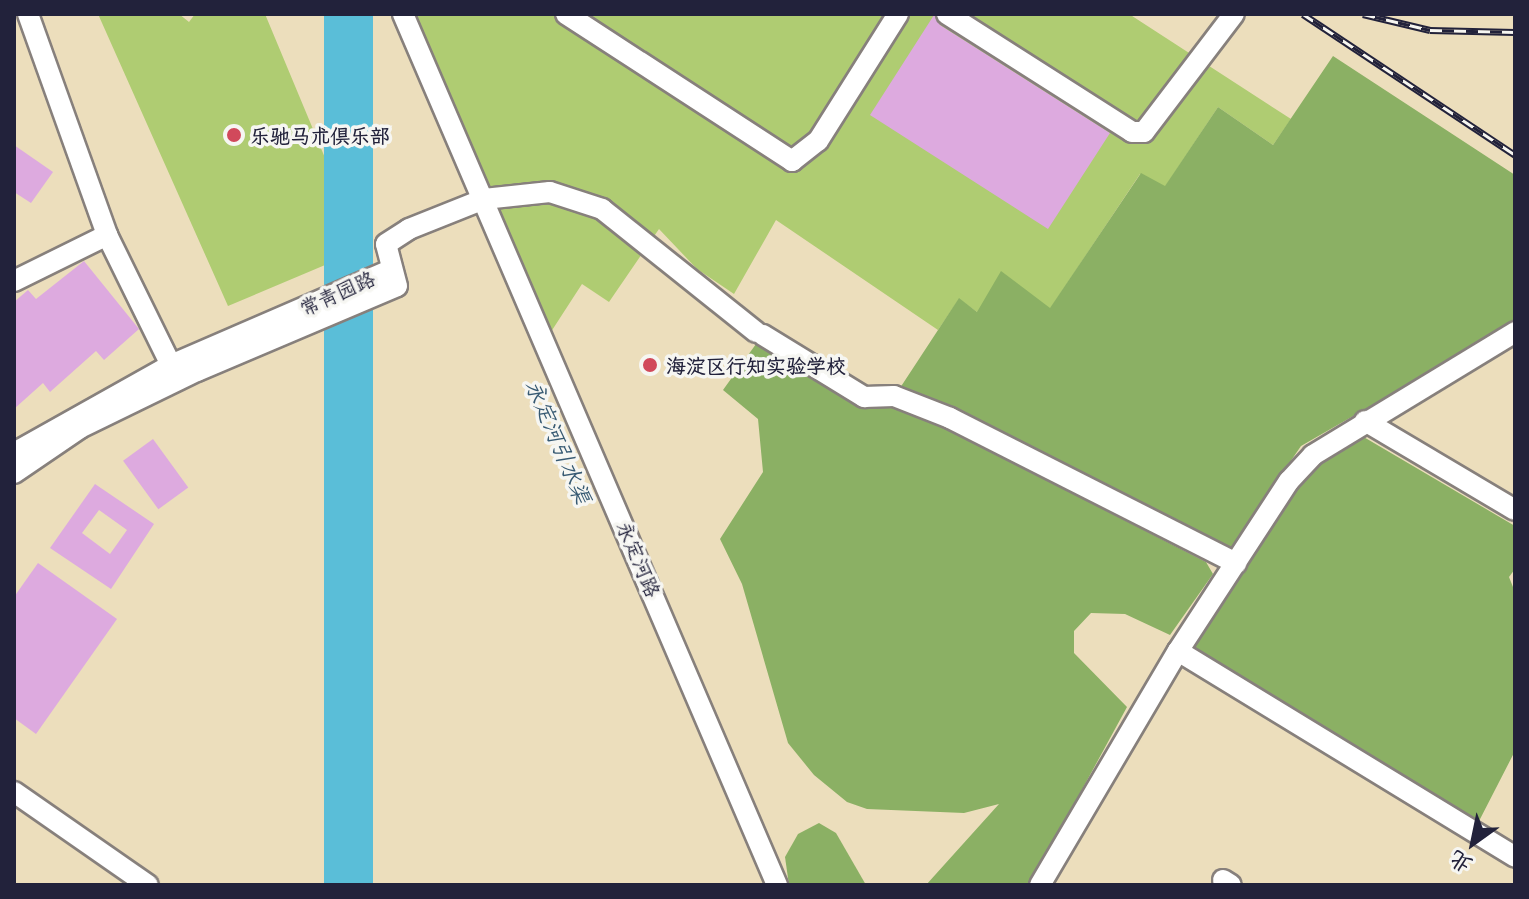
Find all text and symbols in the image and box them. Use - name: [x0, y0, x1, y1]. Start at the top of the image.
- place label: 乐驰马术俱乐部: [250, 123, 390, 147]
- marker: 乐驰马术俱乐部: [225, 126, 243, 144]
- street label: 常青园路: [296, 266, 378, 320]
- place label: 海淀区行知实验学校: [666, 353, 846, 377]
- marker: 海淀区行知实验学校: [641, 356, 659, 374]
- water label: 永定河引水渠: [522, 375, 598, 507]
- street label: 永定河路: [612, 517, 666, 601]
- north arrow: [1433, 803, 1513, 883]
- text: 北: [1441, 844, 1478, 883]

